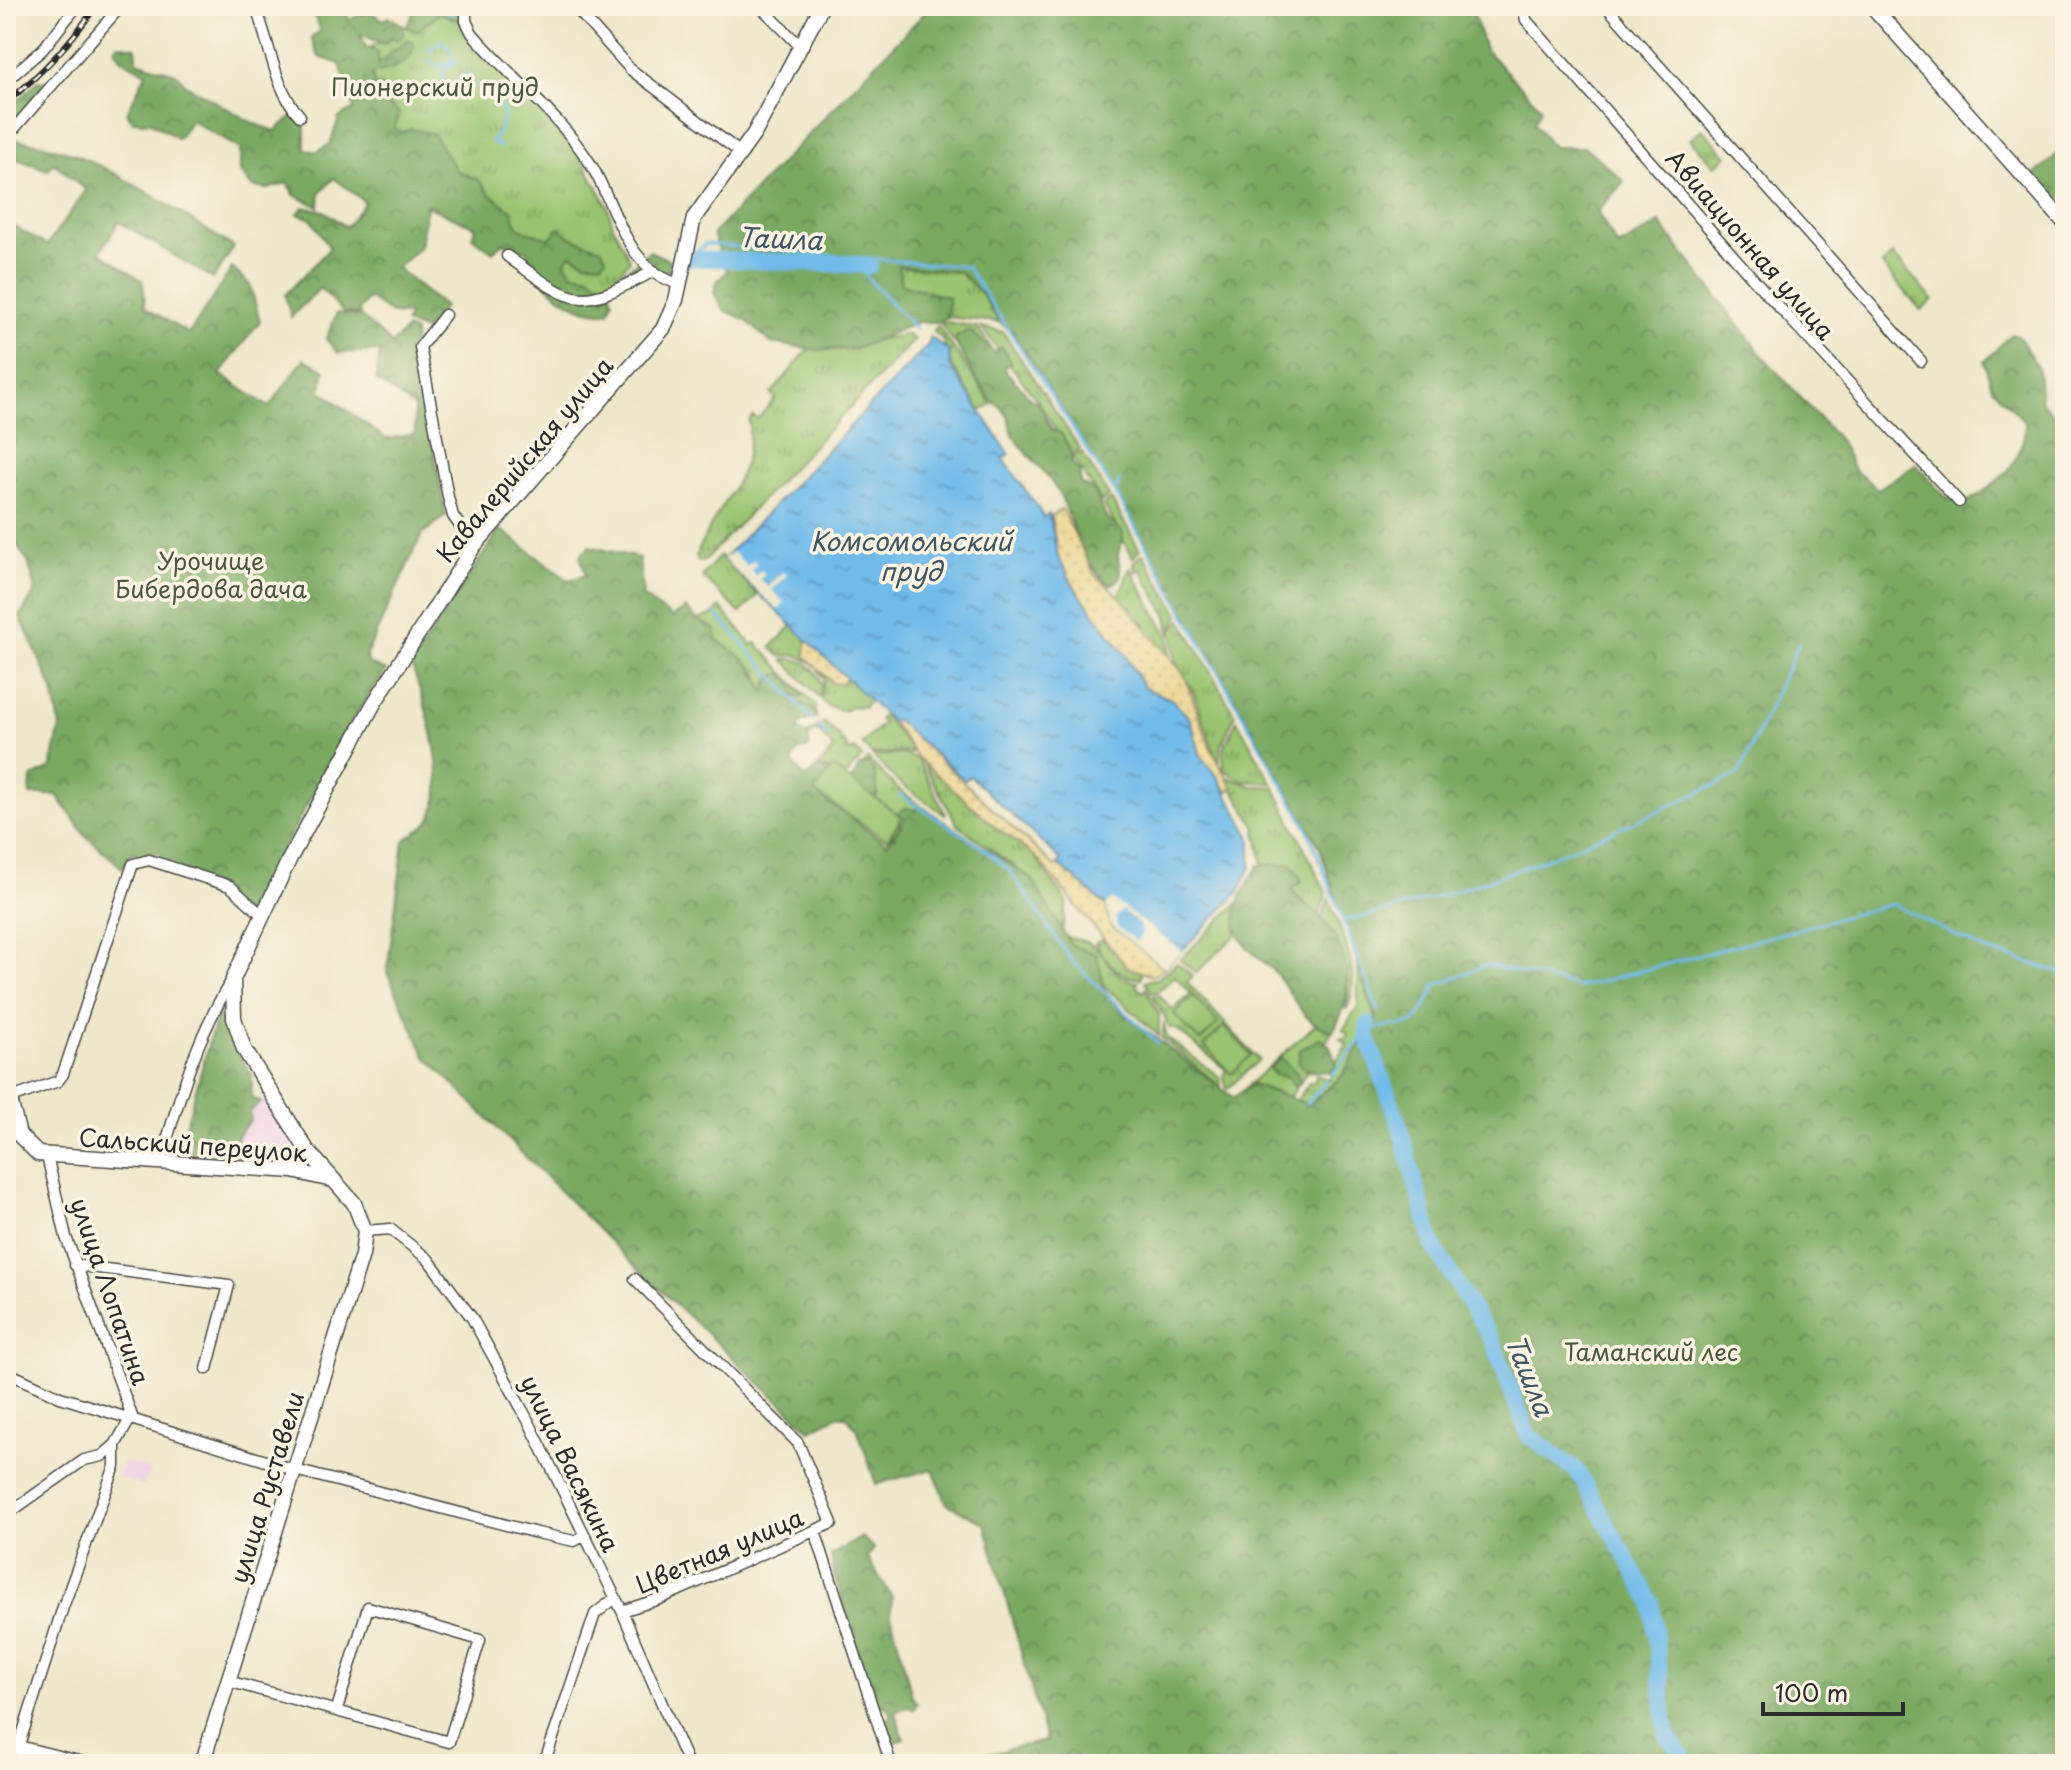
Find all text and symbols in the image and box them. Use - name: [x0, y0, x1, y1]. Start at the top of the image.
- park label: Пионерский пруд: [331, 68, 539, 104]
- street label: Авиационная улица: [1658, 141, 1844, 347]
- water label: Ташла: [737, 217, 824, 259]
- street label: Кавалерийская улица: [427, 348, 621, 570]
- water label: Комсомольский пруд: [810, 521, 1015, 590]
- park label: Урочище Бибердова дача: [115, 542, 307, 606]
- street label: Сальский переулок: [78, 1118, 309, 1170]
- street label: улица Лопатина: [62, 1193, 160, 1389]
- water label: Ташла: [1496, 1328, 1564, 1422]
- park label: Таманский лес: [1564, 1333, 1738, 1369]
- street label: улица Васякина: [513, 1368, 629, 1558]
- street label: улица Руставели: [220, 1387, 312, 1587]
- street label: Цветная улица: [629, 1498, 809, 1602]
- scale bar: [1763, 1666, 1903, 1716]
- text: 100 m: [1775, 1674, 1848, 1710]

